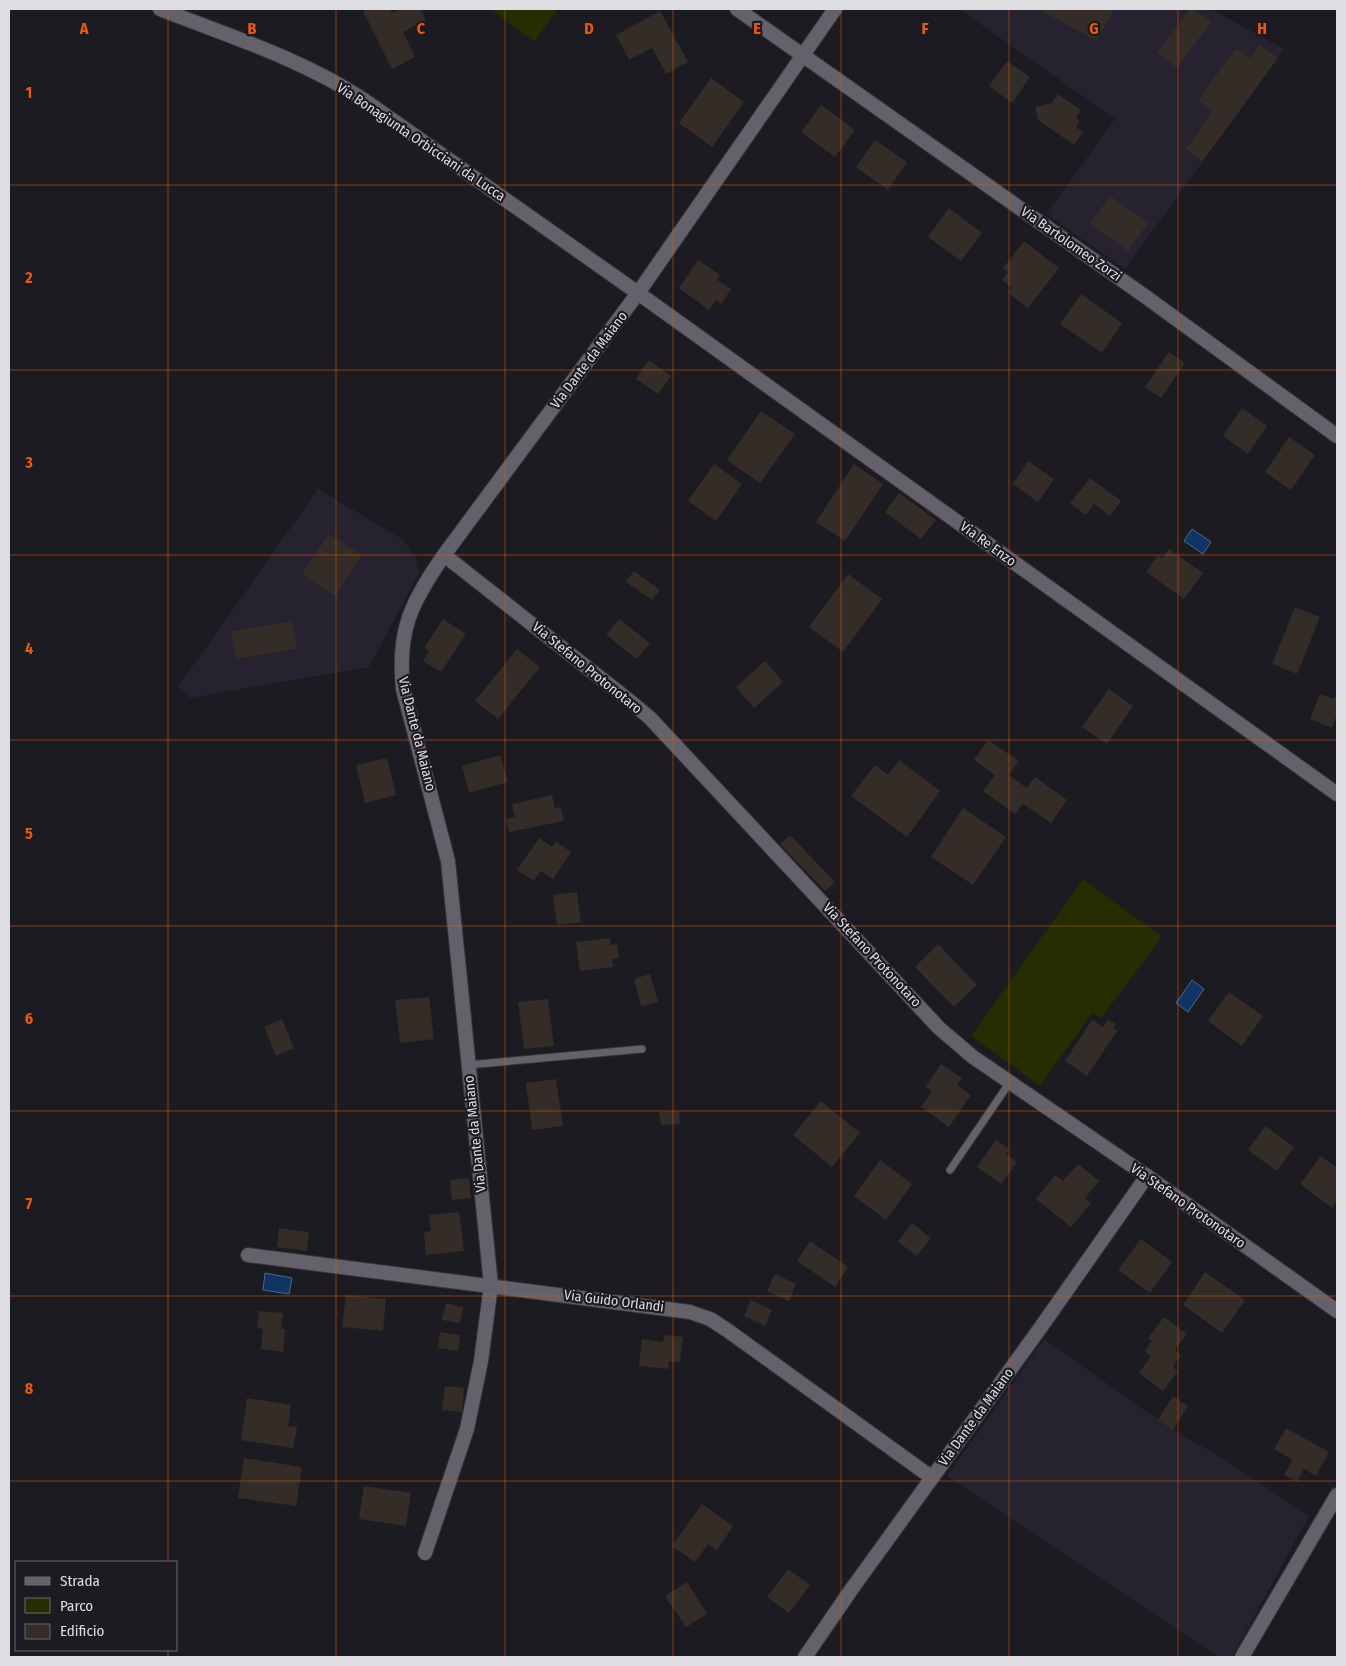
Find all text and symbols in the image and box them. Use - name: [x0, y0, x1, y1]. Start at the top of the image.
- text: A: [79, 19, 89, 38]
- text: B: [248, 19, 257, 38]
- text: C: [417, 19, 426, 38]
- text: D: [584, 19, 594, 38]
- text: E: [753, 19, 761, 38]
- text: F: [921, 19, 929, 38]
- text: G: [1089, 19, 1099, 38]
- text: H: [1257, 19, 1267, 38]
- street label: Via Bonagiunta Orbicciani da Lucca: [333, 79, 509, 205]
- text: 1: [26, 83, 32, 102]
- street label: Via Bartolomeo Zorzi: [1017, 203, 1125, 285]
- text: 2: [24, 268, 33, 287]
- street label: Via Dante da Maiano: [547, 308, 631, 412]
- text: 3: [24, 453, 33, 472]
- street label: Via Re Enzo: [957, 518, 1019, 570]
- street label: Via Stefano Protonotaro: [529, 618, 645, 718]
- text: 4: [25, 639, 33, 658]
- street label: Via Dante da Maiano: [395, 675, 439, 793]
- text: 5: [25, 824, 33, 843]
- street label: Via Stefano Protonotaro: [819, 899, 925, 1011]
- text: 6: [25, 1009, 33, 1028]
- street label: Via Dante da Maiano: [460, 1075, 490, 1193]
- street label: Via Stefano Protonotaro: [1127, 1160, 1249, 1252]
- text: 7: [26, 1194, 33, 1213]
- street label: Via Guido Orlandi: [563, 1286, 665, 1316]
- street label: Via Dante da Maiano: [935, 1365, 1017, 1469]
- text: 8: [25, 1379, 34, 1398]
- legend: [15, 1561, 178, 1651]
- text: Strada: [60, 1572, 100, 1590]
- text: Parco: [60, 1597, 93, 1615]
- text: Edificio: [60, 1622, 105, 1640]

